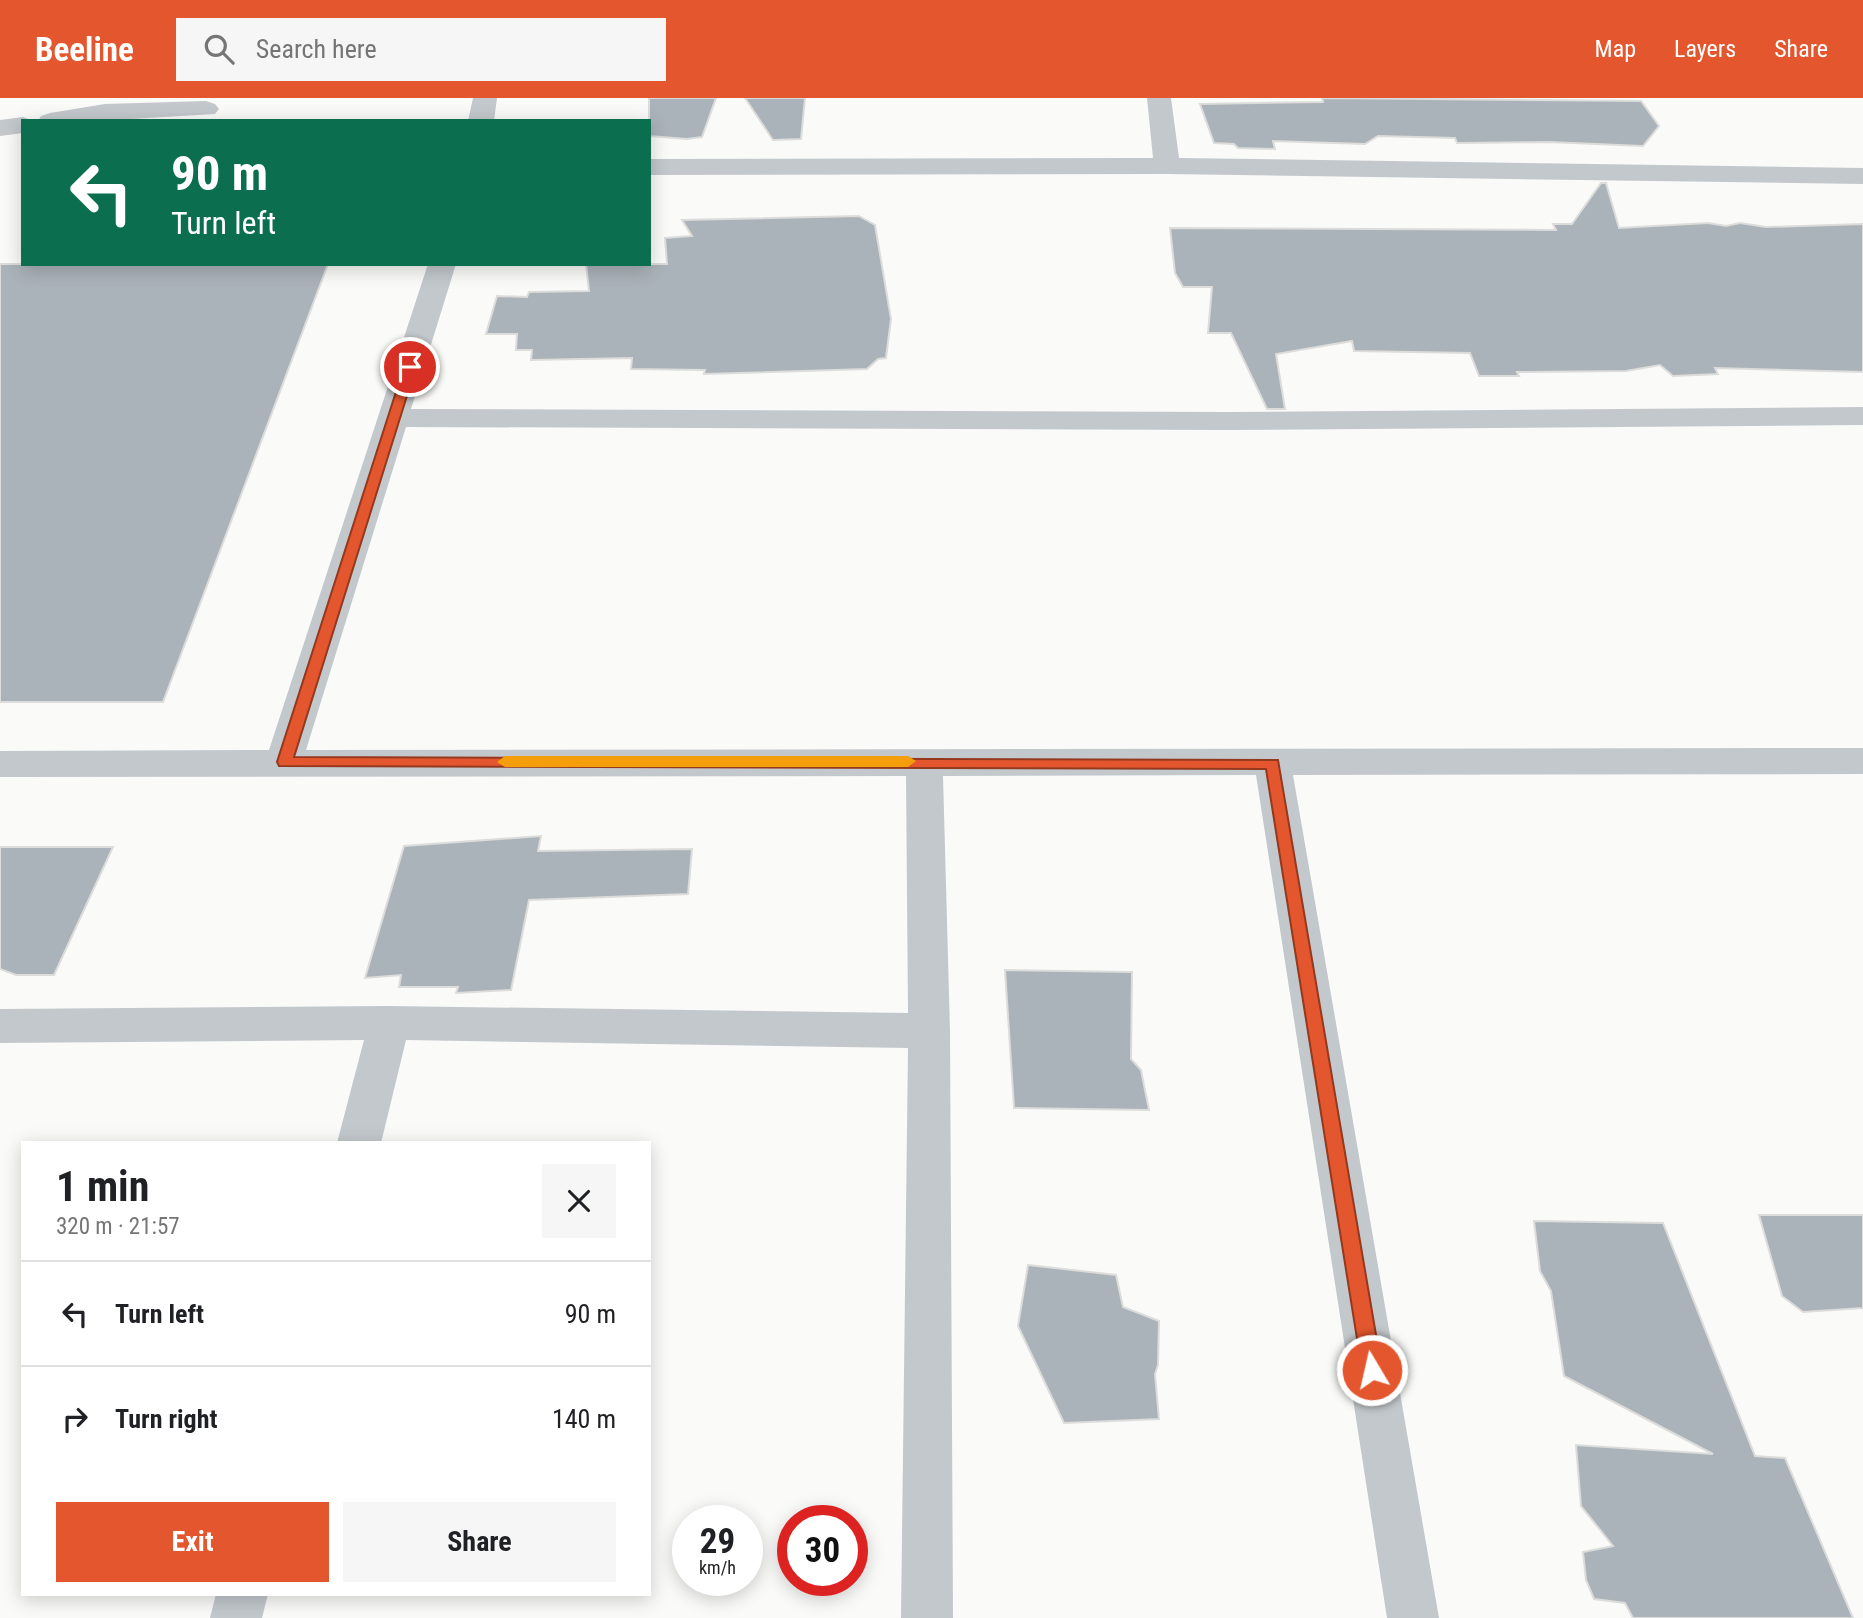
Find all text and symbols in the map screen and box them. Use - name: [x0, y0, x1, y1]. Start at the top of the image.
- search box: [176, 18, 666, 81]
- text: Beeline: [35, 30, 134, 69]
- icon: search: [200, 30, 238, 68]
- text: Search here: [256, 34, 377, 64]
- text: Map: [1595, 35, 1636, 63]
- text: Layers: [1674, 35, 1736, 63]
- text: Share: [1774, 35, 1828, 63]
- text: 90 m: [171, 145, 268, 202]
- icon: left: [56, 147, 147, 238]
- text: Turn left: [171, 204, 276, 242]
- pin: [380, 337, 440, 397]
- icon: arrive: [391, 348, 429, 386]
- text: 1 min: [56, 1162, 149, 1211]
- button: close: [542, 1164, 616, 1238]
- text: 320 m · 21:57: [56, 1213, 180, 1240]
- icon: left: [56, 1295, 94, 1333]
- text: Turn left: [115, 1299, 204, 1329]
- text: 90 m: [565, 1299, 616, 1329]
- position arrow: [1335, 1333, 1409, 1407]
- icon: right: [56, 1400, 94, 1438]
- text: Turn right: [115, 1404, 217, 1434]
- text: 140 m: [552, 1404, 616, 1434]
- button: Exit: [56, 1502, 329, 1582]
- button: Share: [343, 1502, 616, 1582]
- speed limit sign: 30: [777, 1505, 868, 1596]
- text: 29: [700, 1521, 735, 1562]
- text: km/h: [699, 1557, 736, 1578]

